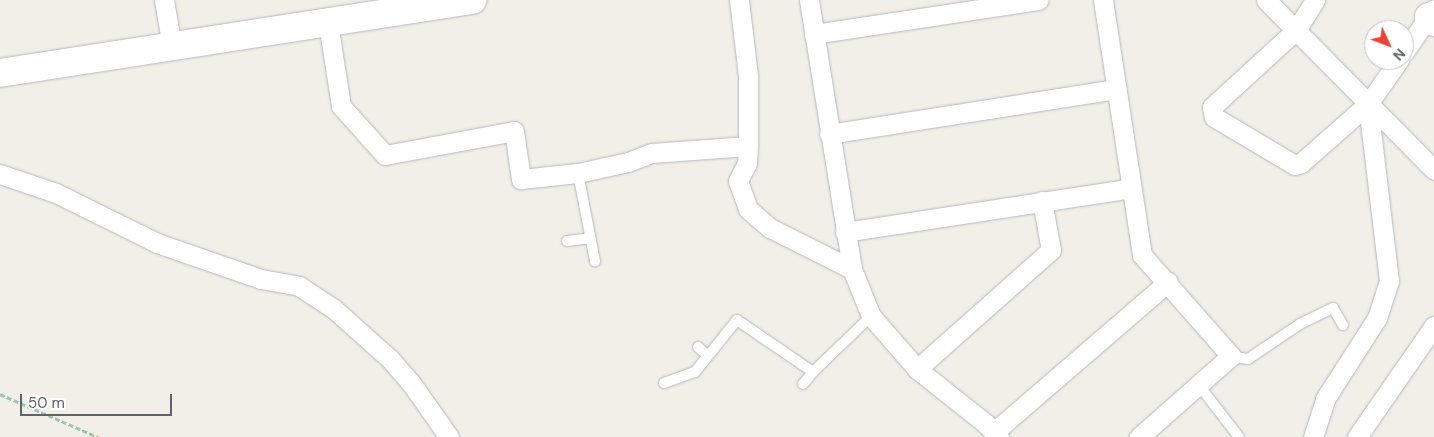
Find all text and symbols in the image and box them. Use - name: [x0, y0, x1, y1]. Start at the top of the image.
- north arrow: [1364, 20, 1414, 70]
- text: N: [1389, 45, 1409, 64]
- scale bar: [22, 384, 175, 416]
- text: 50 m: [28, 393, 65, 413]

